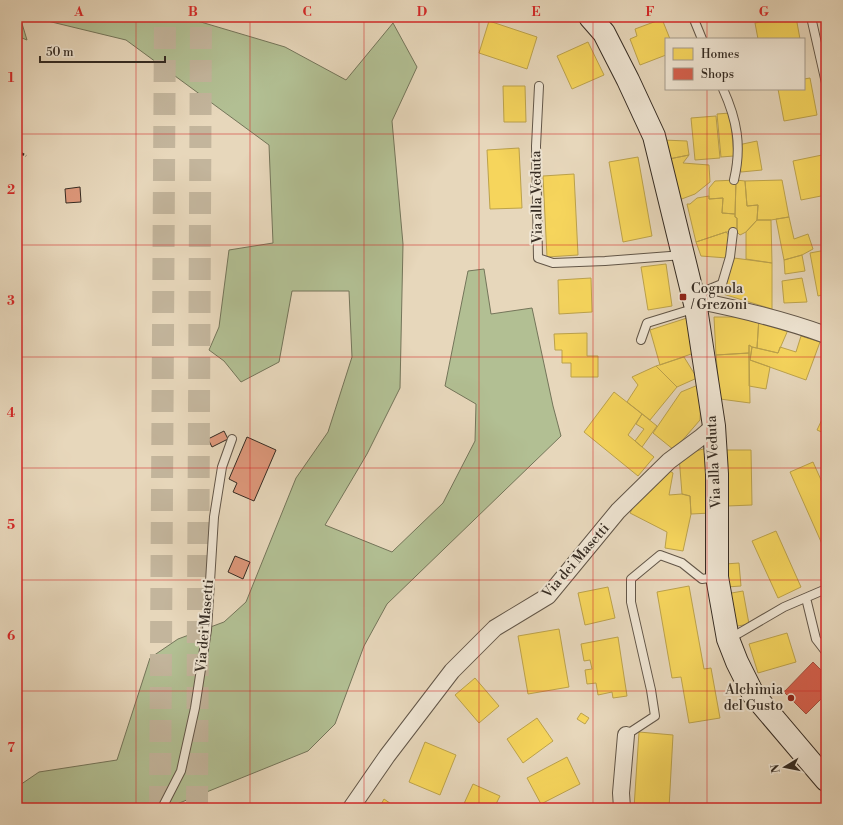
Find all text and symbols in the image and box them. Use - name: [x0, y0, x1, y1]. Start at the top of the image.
- text: A: [73, 4, 84, 20]
- text: B: [188, 4, 198, 20]
- text: C: [302, 4, 312, 20]
- text: D: [417, 4, 427, 20]
- text: E: [531, 4, 541, 20]
- text: F: [645, 4, 655, 20]
- text: G: [759, 4, 770, 20]
- scale bar: [40, 38, 165, 64]
- legend: [665, 38, 805, 90]
- text: 50 m: [46, 45, 74, 60]
- text: Homes: [701, 47, 739, 62]
- text: Shops: [701, 67, 734, 82]
- text: 1: [8, 70, 15, 86]
- street label: Via alla Veduta: [527, 149, 547, 245]
- text: 2: [7, 182, 15, 198]
- place label: Cognola / Grezoni: [690, 280, 748, 314]
- marker: Cognola / Grezoni: [678, 292, 688, 302]
- text: 3: [7, 293, 15, 309]
- text: 4: [7, 405, 16, 421]
- street label: Via alla Veduta: [703, 414, 725, 510]
- text: 5: [7, 517, 15, 533]
- street label: Via dei Masetti: [538, 520, 614, 603]
- street label: Via dei Masetti: [192, 578, 218, 674]
- text: 6: [7, 628, 15, 644]
- place label: Alchimia del Gusto: [724, 681, 784, 715]
- marker: Alchimia del Gusto: [786, 693, 796, 703]
- text: 7: [7, 740, 15, 756]
- north arrow: [765, 747, 805, 787]
- text: N: [768, 763, 784, 774]

